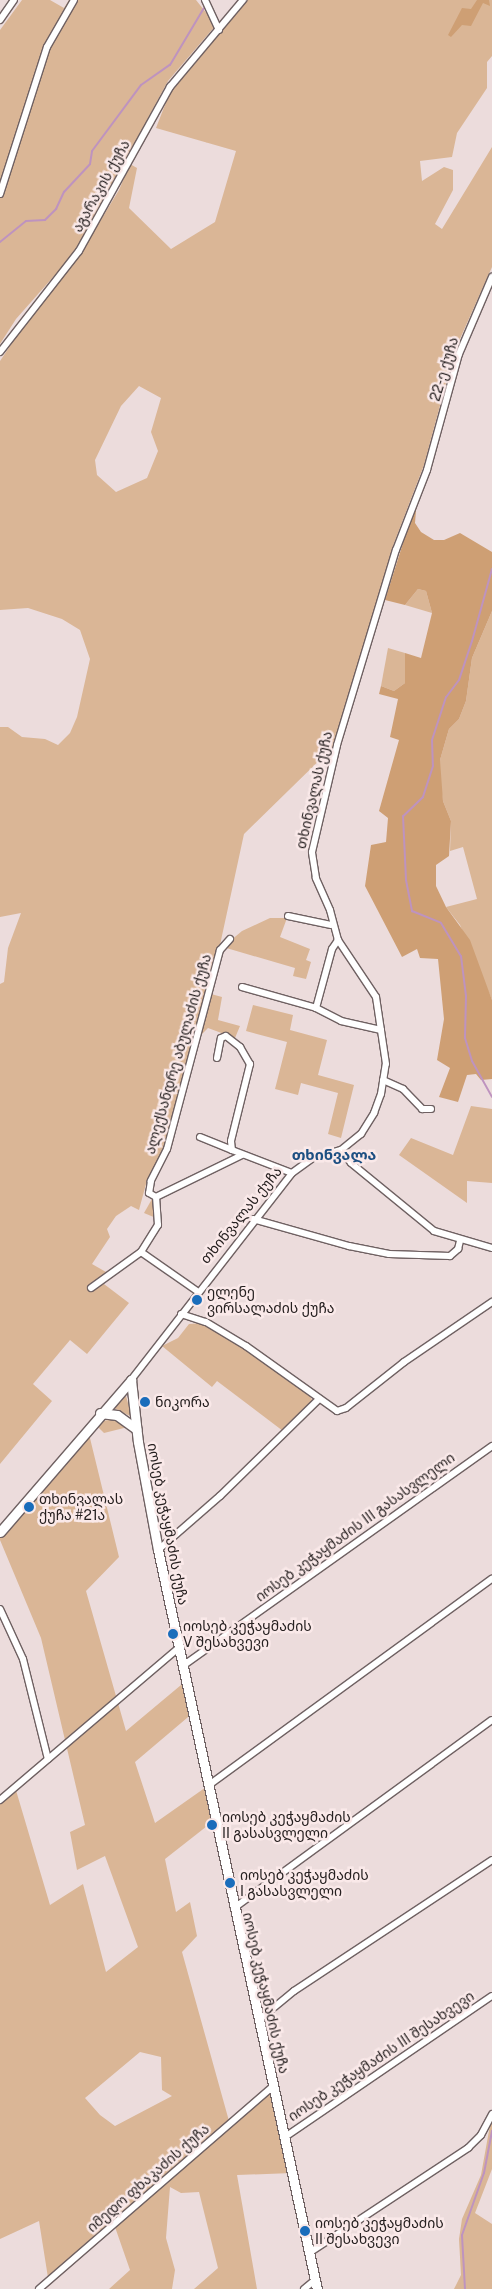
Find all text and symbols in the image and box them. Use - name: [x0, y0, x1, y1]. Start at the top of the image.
- street label: აგარაკის ქუჩა: [69, 137, 133, 235]
- street label: 22-ე ქუჩა: [426, 335, 462, 403]
- street label: თხინვალას ქუჩა: [292, 730, 336, 850]
- street label: ალექსანდრე აბულაძის ქუჩა: [141, 952, 215, 1156]
- district label: თხინვალა: [292, 1146, 376, 1164]
- street label: თხინვალას ქუჩა: [197, 1163, 285, 1267]
- place label: ელენე ვირსალაძის ქუჩა: [207, 1284, 334, 1316]
- marker: ელენე ვირსალაძის ქუჩა: [191, 1294, 203, 1306]
- place label: ნიკორა: [155, 1394, 210, 1410]
- marker: ნიკორა: [139, 1396, 151, 1408]
- street label: იოსებ კეჭაყმაძის ქუჩა: [144, 1441, 192, 1607]
- street label: იოსებ კეჭაყმაძის III გასასვლელი: [252, 1449, 458, 1605]
- place label: თხინვალას ქუჩა #21ა: [39, 1491, 123, 1524]
- marker: თხინვალას ქუჩა #21ა: [23, 1501, 35, 1513]
- place label: იოსებ კეჭაყმაძის V შესახვევი: [183, 1618, 312, 1650]
- marker: იოსებ კეჭაყმაძის V შესახვევი: [167, 1628, 179, 1640]
- place label: იოსებ კეჭაყმაძის II გასასვლელი: [222, 1809, 351, 1841]
- marker: იოსებ კეჭაყმაძის II გასასვლელი: [206, 1819, 218, 1831]
- place label: იოსებ კეჭაყმაძის I გასასვლელი: [240, 1867, 369, 1900]
- marker: იოსებ კეჭაყმაძის I გასასვლელი: [224, 1877, 236, 1889]
- street label: იოსებ კეჭაყმაძის ქუჩა: [239, 1911, 293, 2075]
- street label: იოსებ კეჭაყმაძის III შესახვევი: [285, 1987, 477, 2125]
- street label: იმედო ფხაკაძის ქუჩა: [83, 2120, 213, 2236]
- place label: იოსებ კეჭაყმაძის II შესახვევი: [315, 2215, 444, 2248]
- marker: იოსებ კეჭაყმაძის II შესახვევი: [299, 2225, 311, 2237]

